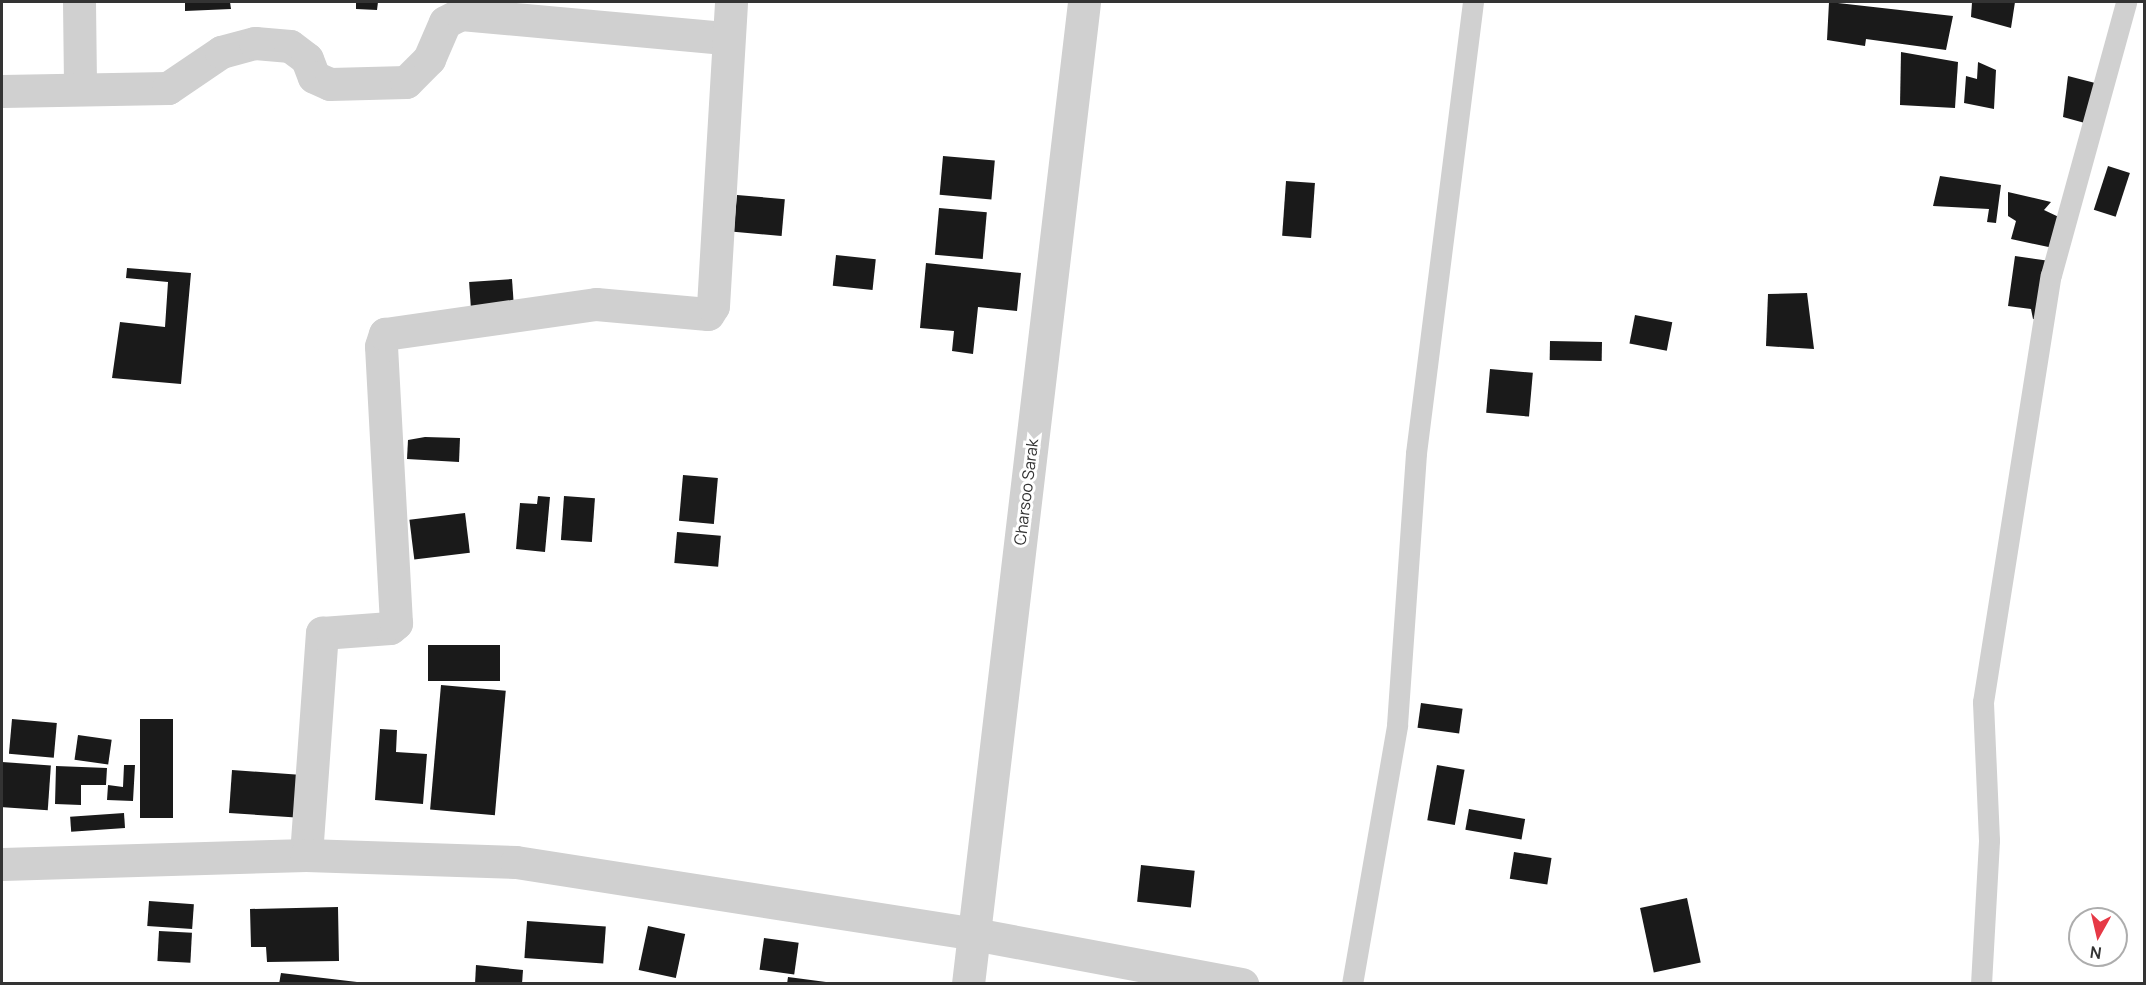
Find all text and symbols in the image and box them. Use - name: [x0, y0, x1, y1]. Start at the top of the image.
- street label: Charsoo Sarak: [1010, 438, 1042, 546]
- north arrow: [2068, 907, 2128, 967]
- text: N: [2089, 941, 2103, 965]

